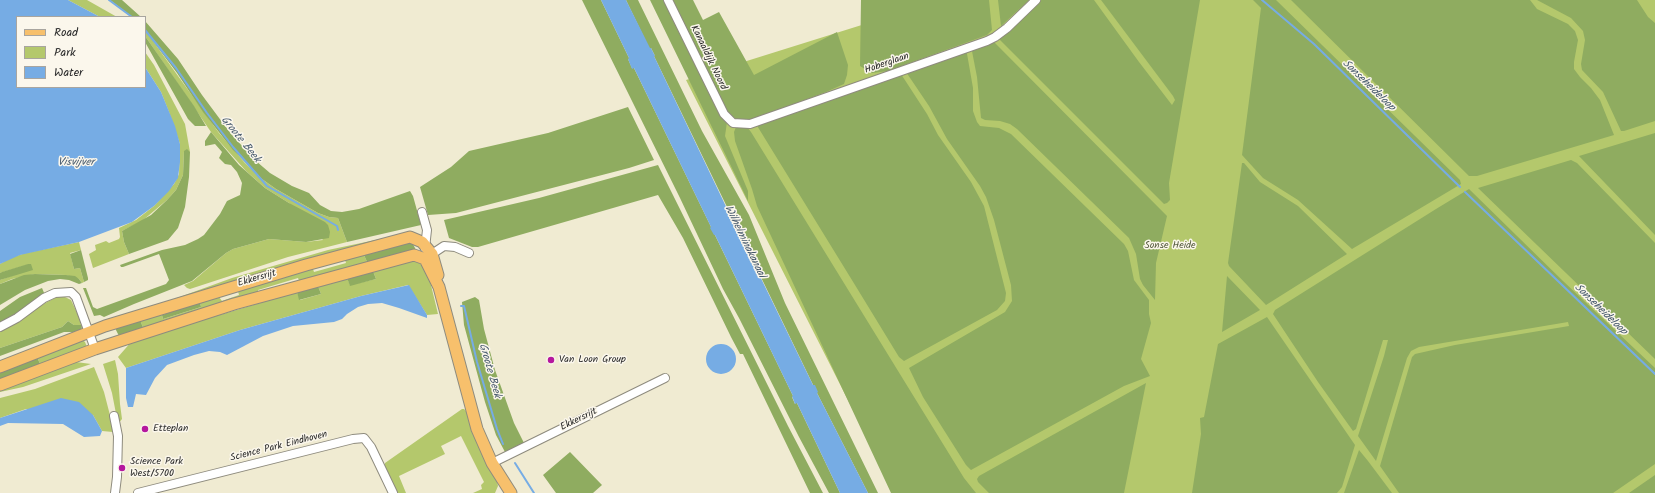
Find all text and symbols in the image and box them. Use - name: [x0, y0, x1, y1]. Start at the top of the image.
- legend: [16, 16, 146, 88]
- text: Road: [54, 23, 78, 42]
- street label: Kanaaldijk Noord: [687, 24, 729, 92]
- text: Park: [54, 43, 76, 62]
- street label: Hoberglaan: [863, 51, 911, 77]
- water label: Sonseheideloop: [1339, 58, 1397, 114]
- text: Water: [54, 63, 83, 82]
- water label: Groote Beek: [217, 114, 263, 166]
- water label: Visvijver: [58, 156, 94, 170]
- water label: Wilhelminakanaal: [721, 204, 767, 280]
- park label: Sonse Heide: [1144, 240, 1196, 252]
- street label: Ekkersrijt: [236, 268, 278, 290]
- water label: Sonseheideloop: [1571, 282, 1629, 338]
- water label: Groote Beek: [475, 342, 503, 400]
- place label: Van Loon Group: [559, 354, 626, 366]
- marker: Van Loon Group: [546, 355, 556, 365]
- street label: Ekkersrijt: [559, 406, 599, 434]
- place label: Etteplan: [153, 423, 188, 435]
- marker: Etteplan: [140, 424, 150, 434]
- street label: Science Park Eindhoven: [229, 429, 329, 465]
- place label: Science Park West/5700: [130, 456, 183, 480]
- marker: Science Park West/5700: [117, 463, 127, 473]

